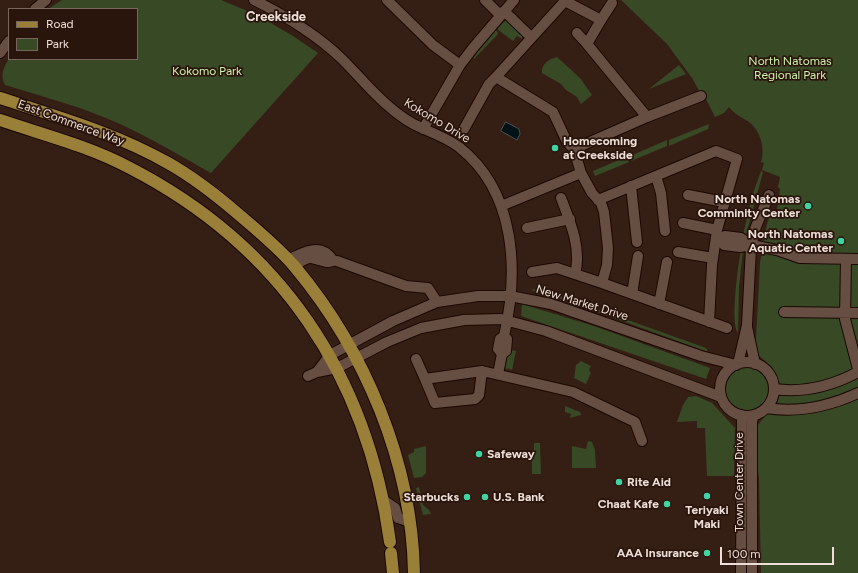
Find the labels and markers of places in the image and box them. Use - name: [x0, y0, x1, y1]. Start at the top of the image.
- place label: Homecoming at Creekside: [563, 134, 637, 162]
- marker: Homecoming at Creekside: [550, 143, 560, 153]
- place label: North Natomas Comminity Center: [698, 192, 800, 220]
- marker: North Natomas Comminity Center: [803, 201, 813, 211]
- place label: North Natomas Aquatic Center: [748, 227, 833, 255]
- marker: North Natomas Aquatic Center: [836, 236, 846, 246]
- place label: Safeway: [487, 447, 535, 461]
- marker: Safeway: [474, 449, 484, 459]
- place label: Rite Aid: [627, 475, 671, 489]
- marker: Rite Aid: [614, 477, 624, 487]
- place label: Starbucks: [403, 490, 459, 504]
- place label: U.S. Bank: [493, 490, 545, 504]
- marker: Teriyaki Maki: [702, 491, 712, 501]
- marker: Starbucks: [462, 492, 472, 502]
- marker: U.S. Bank: [480, 492, 490, 502]
- place label: Chaat Kafe: [598, 497, 659, 511]
- marker: Chaat Kafe: [662, 499, 672, 509]
- place label: Teriyaki Maki: [685, 503, 729, 531]
- place label: AAA Insurance: [617, 546, 699, 560]
- marker: AAA Insurance: [702, 548, 712, 558]

